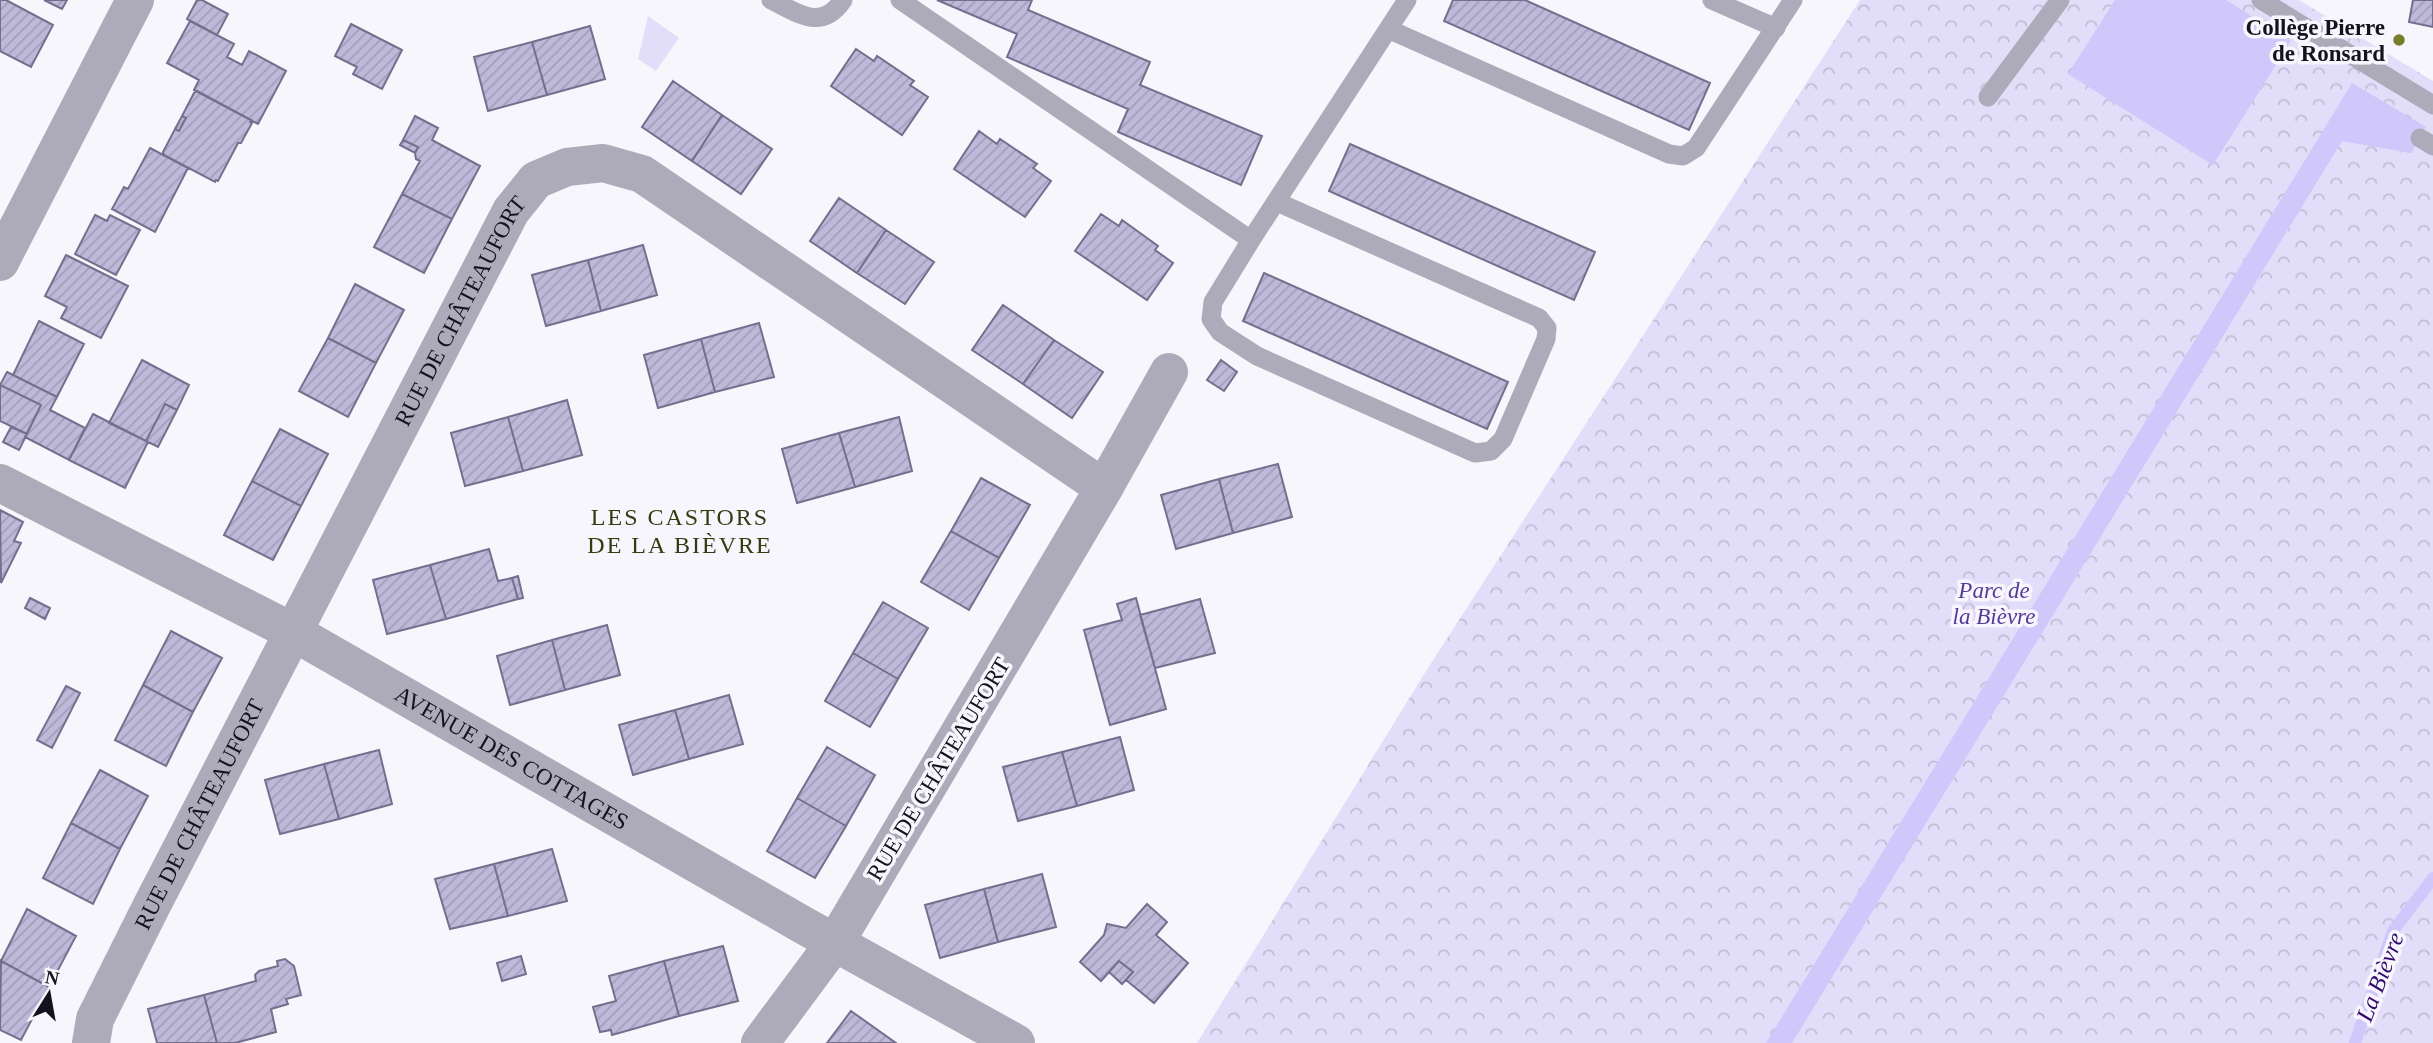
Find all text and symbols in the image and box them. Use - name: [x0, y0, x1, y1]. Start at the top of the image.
- place label: Collège Pierre de Ronsard: [2246, 15, 2385, 66]
- marker: Collège Pierre de Ronsard: [2391, 32, 2407, 48]
- street label: RUE DE CHÂTEAUFORT: [390, 191, 531, 430]
- district label: LES CASTORS DE LA BIÈVRE: [587, 504, 773, 558]
- park label: Parc de la Bièvre: [1953, 578, 2035, 629]
- street label: RUE DE CHÂTEAUFORT: [862, 653, 1015, 885]
- street label: AVENUE DES COTTAGES: [390, 681, 633, 835]
- street label: RUE DE CHÂTEAUFORT: [130, 695, 269, 934]
- water label: La Bièvre: [2351, 929, 2409, 1026]
- north arrow: [14, 959, 84, 1029]
- text: N: [43, 966, 61, 989]

